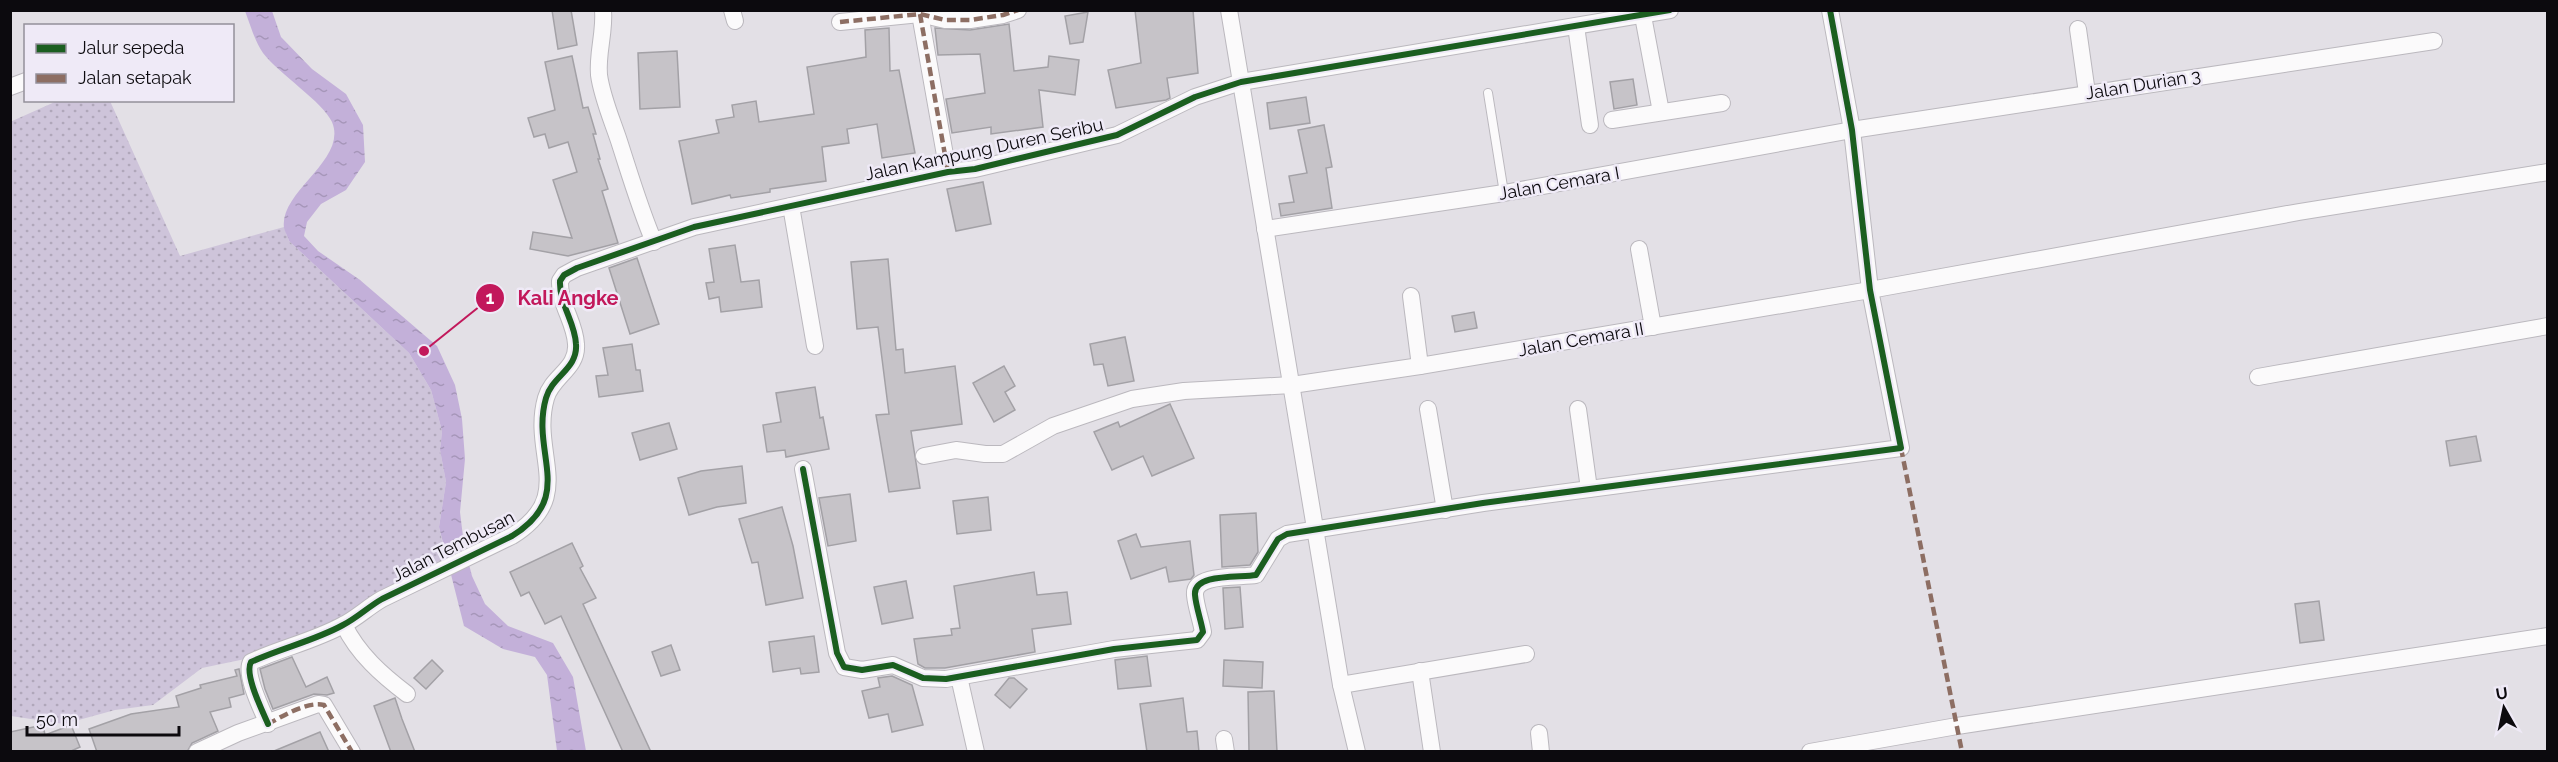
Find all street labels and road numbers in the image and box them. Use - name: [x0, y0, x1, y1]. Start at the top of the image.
- street label: Jalan Durian 3: [2084, 65, 2202, 103]
- street label: Jalan Kampung Duren Seribu: [863, 113, 1105, 185]
- street label: Jalan Cemara I: [1497, 162, 1621, 204]
- street label: Jalan Cemara II: [1517, 318, 1645, 360]
- street label: Jalan Tembusan: [388, 506, 518, 586]

